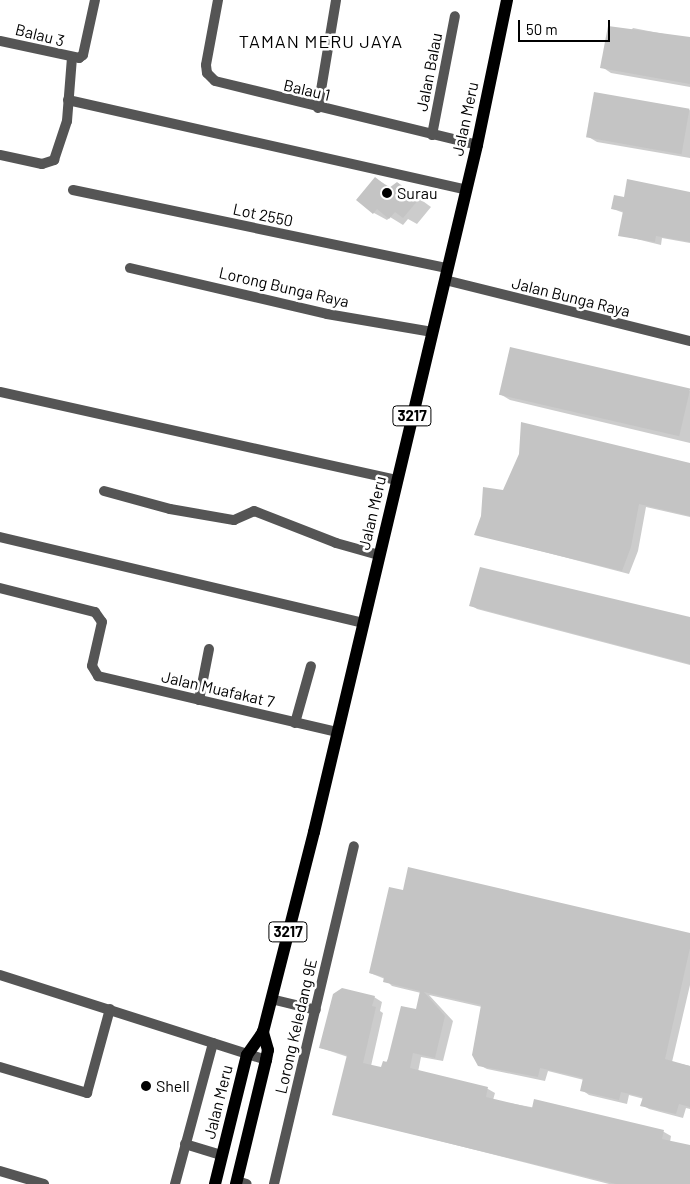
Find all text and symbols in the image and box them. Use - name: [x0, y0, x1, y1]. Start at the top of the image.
- scale bar: [520, 10, 612, 42]
- street label: Balau 3: [13, 20, 67, 50]
- text: 50 m: [526, 20, 558, 38]
- district label: TAMAN MERU JAYA: [237, 30, 405, 52]
- street label: Jalan Balau: [412, 31, 446, 113]
- street label: Balau 1: [282, 75, 332, 105]
- street label: Jalan Meru: [448, 80, 482, 158]
- place label: Surau: [397, 183, 437, 203]
- marker: Surau: [381, 187, 393, 199]
- street label: Lot 2550: [231, 199, 295, 231]
- street label: Lorong Bunga Raya: [217, 263, 351, 311]
- street label: Jalan Bunga Raya: [510, 273, 632, 321]
- road number: 3217: [392, 404, 432, 428]
- street label: Jalan Meru: [354, 474, 390, 552]
- street label: Jalan Muafakat 7: [160, 667, 276, 711]
- road number: 3217: [268, 920, 308, 944]
- street label: Lorong Keledang 9E: [271, 956, 321, 1096]
- street label: Jalan Meru: [200, 1063, 236, 1141]
- place label: Shell: [156, 1076, 190, 1096]
- marker: Shell: [140, 1080, 152, 1092]

